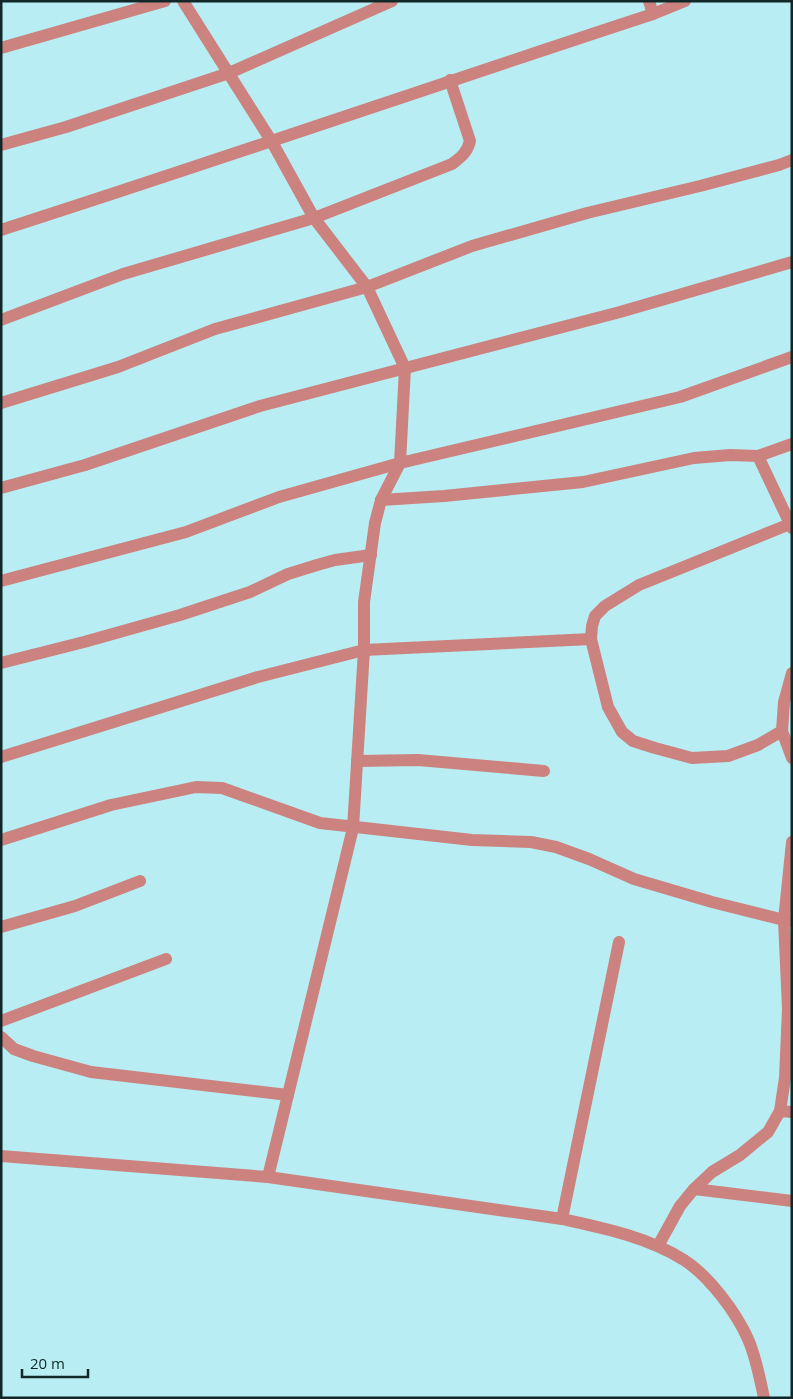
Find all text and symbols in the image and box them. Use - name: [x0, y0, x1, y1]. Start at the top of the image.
- scale bar: [22, 1346, 89, 1378]
- text: 20 m: [30, 1353, 65, 1373]

